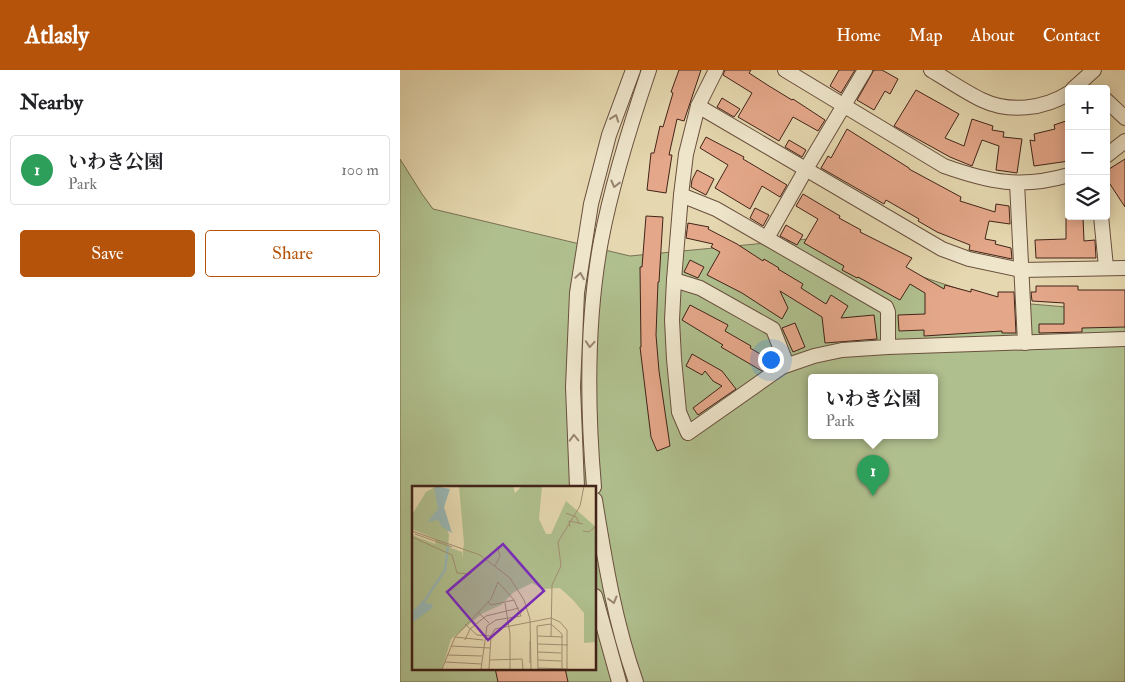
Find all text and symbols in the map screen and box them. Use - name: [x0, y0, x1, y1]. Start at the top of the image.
- text: Atlasly: [25, 20, 89, 51]
- text: Home: [836, 24, 881, 47]
- text: Map: [909, 24, 943, 47]
- text: About: [971, 24, 1015, 47]
- text: Contact: [1043, 24, 1100, 47]
- map controls: [1065, 85, 1110, 220]
- button: +: [1065, 85, 1110, 130]
- text: Nearby: [20, 89, 83, 116]
- one-way arrow: [609, 114, 619, 123]
- button: −: [1065, 130, 1110, 175]
- text: いわき公園: [68, 150, 163, 174]
- text: 1: [34, 160, 40, 180]
- text: 100 m: [341, 160, 379, 180]
- text: Park: [68, 174, 97, 194]
- button: layers: [1065, 175, 1110, 220]
- one-way arrow: [610, 179, 621, 188]
- button: Save: [20, 230, 195, 277]
- button: Share: [205, 230, 380, 277]
- one-way arrow: [574, 272, 585, 280]
- one-way arrow: [585, 340, 596, 348]
- your location: [758, 347, 784, 373]
- popup: [808, 374, 938, 439]
- text: いわき公園: [825, 387, 921, 411]
- text: Park: [825, 411, 855, 431]
- one-way arrow: [569, 434, 580, 442]
- pin: 1: [857, 455, 889, 496]
- inset map: [412, 486, 596, 670]
- one-way arrow: [607, 596, 617, 604]

